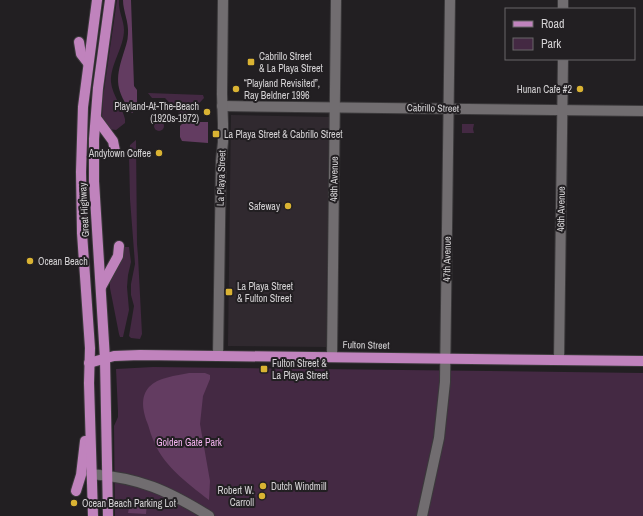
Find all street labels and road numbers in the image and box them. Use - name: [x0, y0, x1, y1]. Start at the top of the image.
- street label: Cabrillo Street: [407, 101, 460, 115]
- street label: La Playa Street: [214, 149, 228, 206]
- street label: 48th Avenue: [327, 156, 341, 202]
- street label: Great Highway: [76, 181, 92, 238]
- street label: 46th Avenue: [554, 186, 568, 232]
- street label: 47th Avenue: [440, 236, 454, 282]
- street label: Fulton Street: [342, 338, 390, 352]

